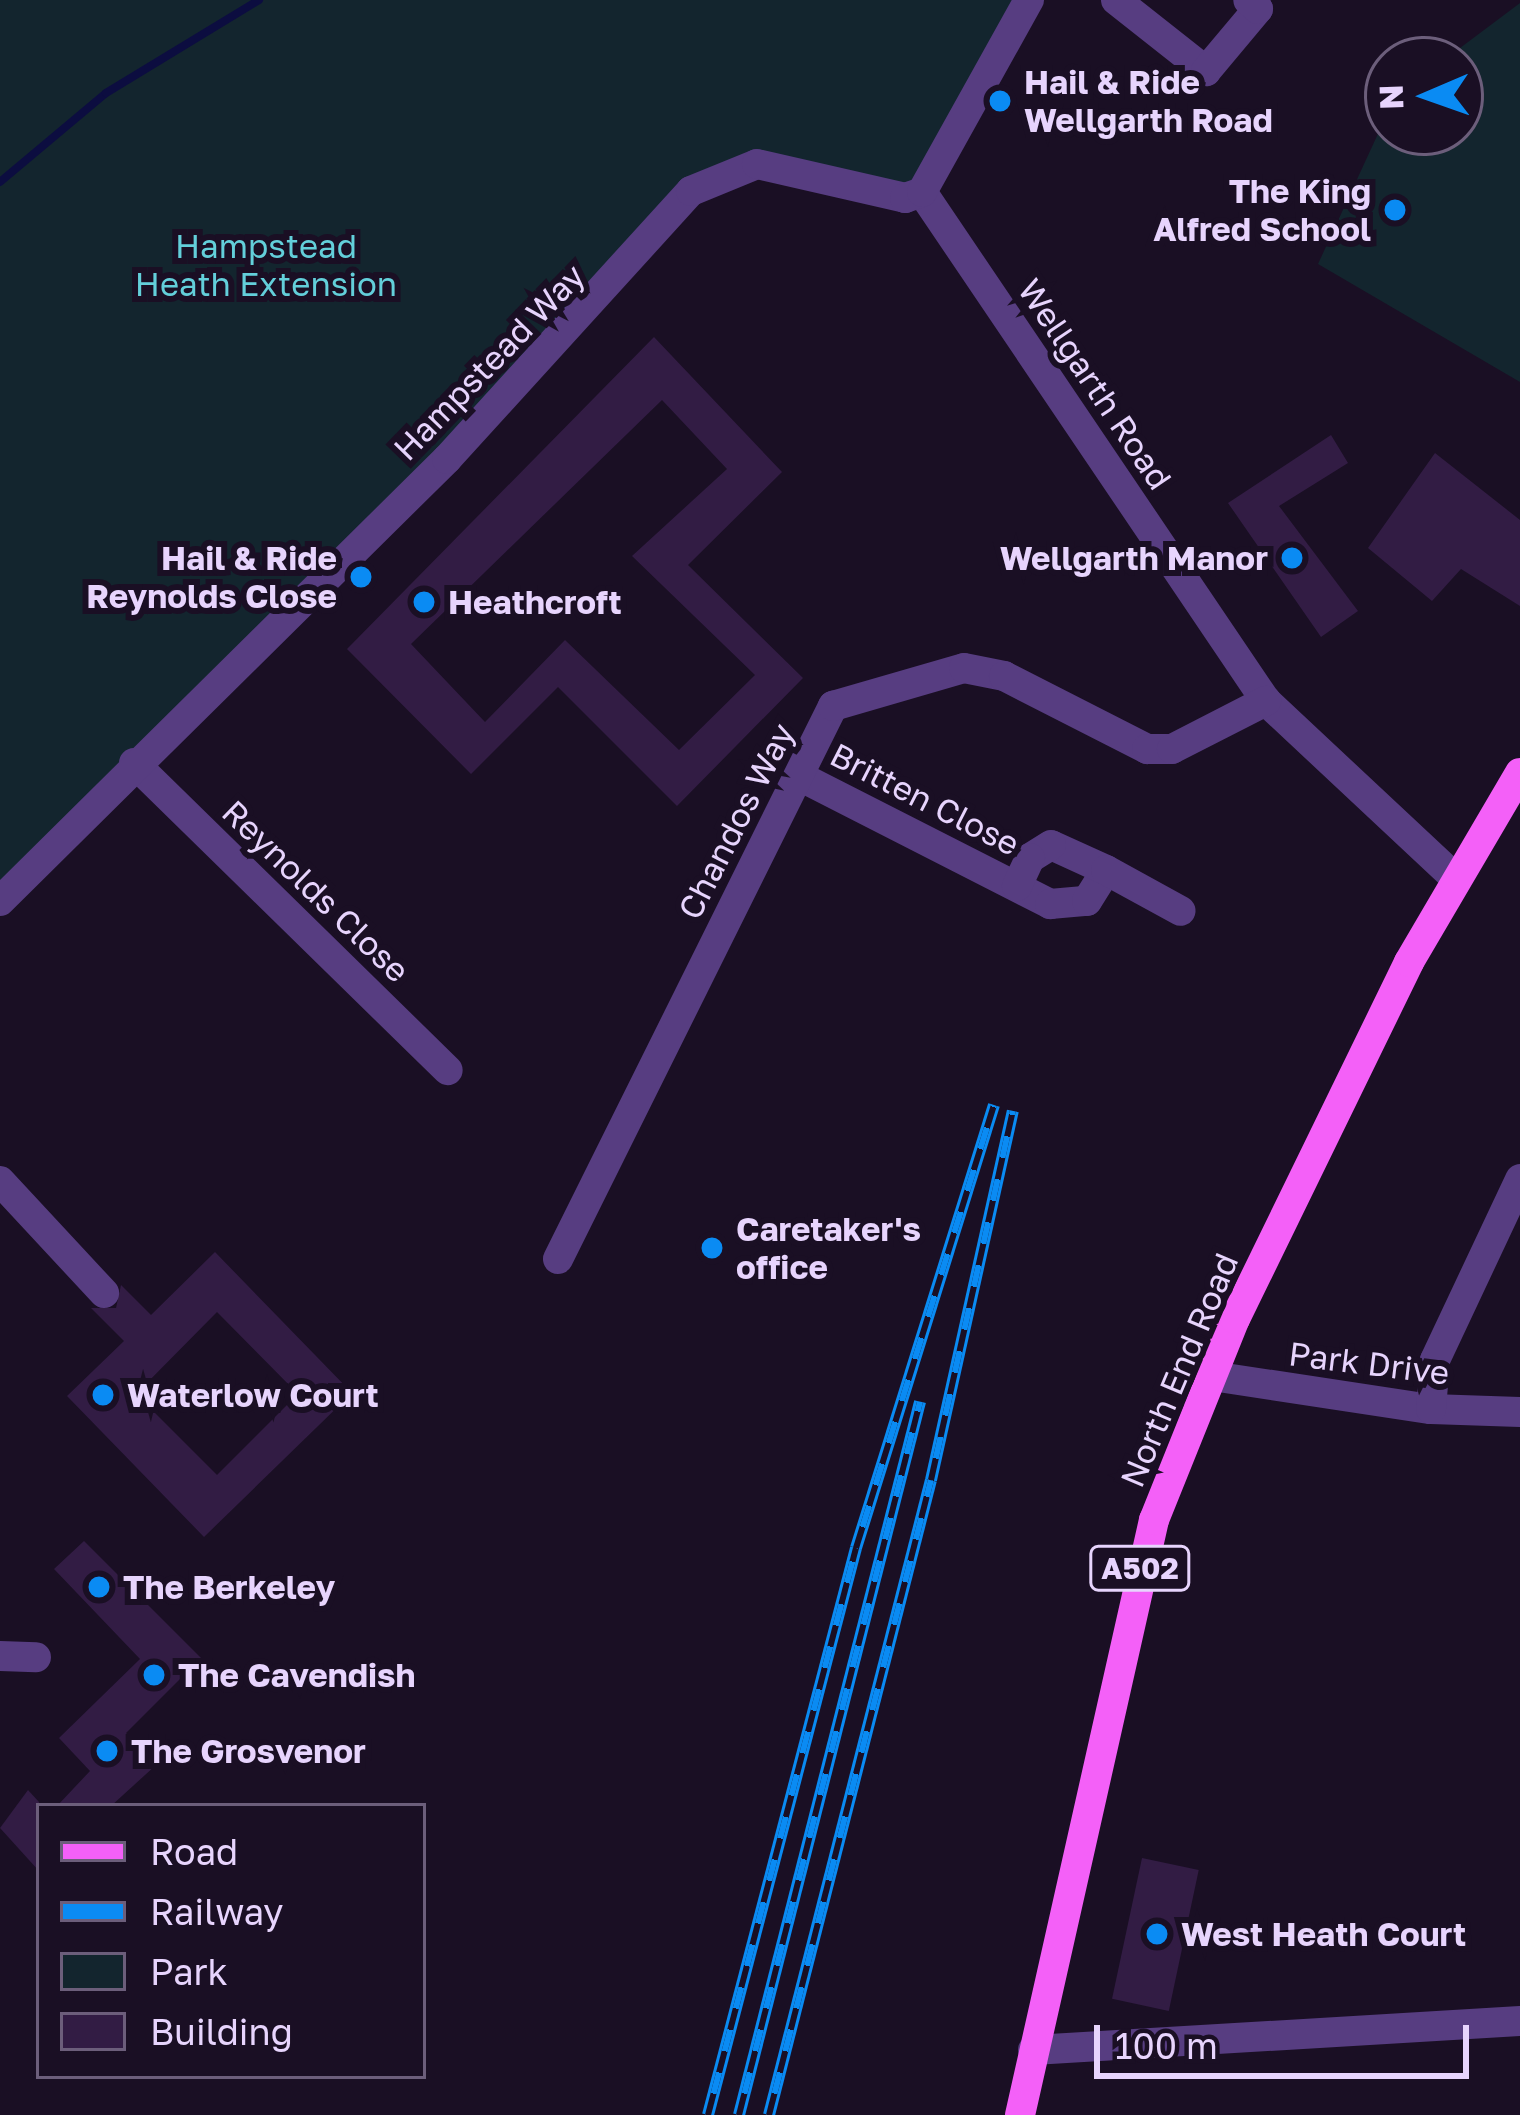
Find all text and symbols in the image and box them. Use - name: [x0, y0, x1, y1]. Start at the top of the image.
- north arrow: [1364, 36, 1484, 156]
- place label: Hail & Ride Wellgarth Road: [1024, 62, 1273, 140]
- text: N: [1371, 84, 1410, 110]
- marker: Hail & Ride Wellgarth Road: [987, 88, 1013, 114]
- place label: The King Alfred School: [1153, 171, 1371, 249]
- marker: The King Alfred School: [1382, 197, 1408, 223]
- park label: Hampstead Heath Extension: [135, 226, 397, 304]
- street label: Hampstead Way: [385, 256, 593, 468]
- street label: Wellgarth Road: [1010, 271, 1180, 497]
- place label: Hail & Ride Reynolds Close: [86, 538, 337, 616]
- place label: Wellgarth Manor: [1000, 538, 1268, 578]
- marker: Wellgarth Manor: [1279, 545, 1305, 571]
- marker: Hail & Ride Reynolds Close: [348, 564, 374, 590]
- place label: Heathcroft: [448, 582, 622, 622]
- marker: Heathcroft: [411, 589, 437, 615]
- street label: Chandos Way: [670, 717, 802, 925]
- street label: Britten Close: [824, 734, 1026, 864]
- street label: Reynolds Close: [214, 792, 418, 990]
- place label: Caretaker's office: [736, 1209, 921, 1287]
- marker: Caretaker's office: [699, 1235, 725, 1261]
- street label: North End Road: [1112, 1247, 1246, 1493]
- street label: Park Drive: [1286, 1334, 1452, 1392]
- place label: Waterlow Court: [127, 1375, 379, 1415]
- marker: Waterlow Court: [90, 1382, 116, 1408]
- road number: A502: [1089, 1544, 1191, 1592]
- place label: The Berkeley: [123, 1567, 335, 1607]
- marker: The Berkeley: [86, 1574, 112, 1600]
- place label: The Cavendish: [178, 1655, 416, 1695]
- marker: The Cavendish: [141, 1662, 167, 1688]
- place label: The Grosvenor: [131, 1731, 366, 1771]
- marker: The Grosvenor: [94, 1738, 120, 1764]
- legend: [36, 1803, 426, 2079]
- text: Road: [150, 1830, 238, 1873]
- text: Railway: [150, 1890, 284, 1933]
- place label: West Heath Court: [1181, 1914, 1466, 1954]
- marker: West Heath Court: [1144, 1921, 1170, 1947]
- text: Park: [150, 1950, 228, 1993]
- scale bar: [1100, 2001, 1475, 2075]
- text: Building: [150, 2010, 293, 2053]
- text: 100 m: [1115, 2024, 1218, 2067]

